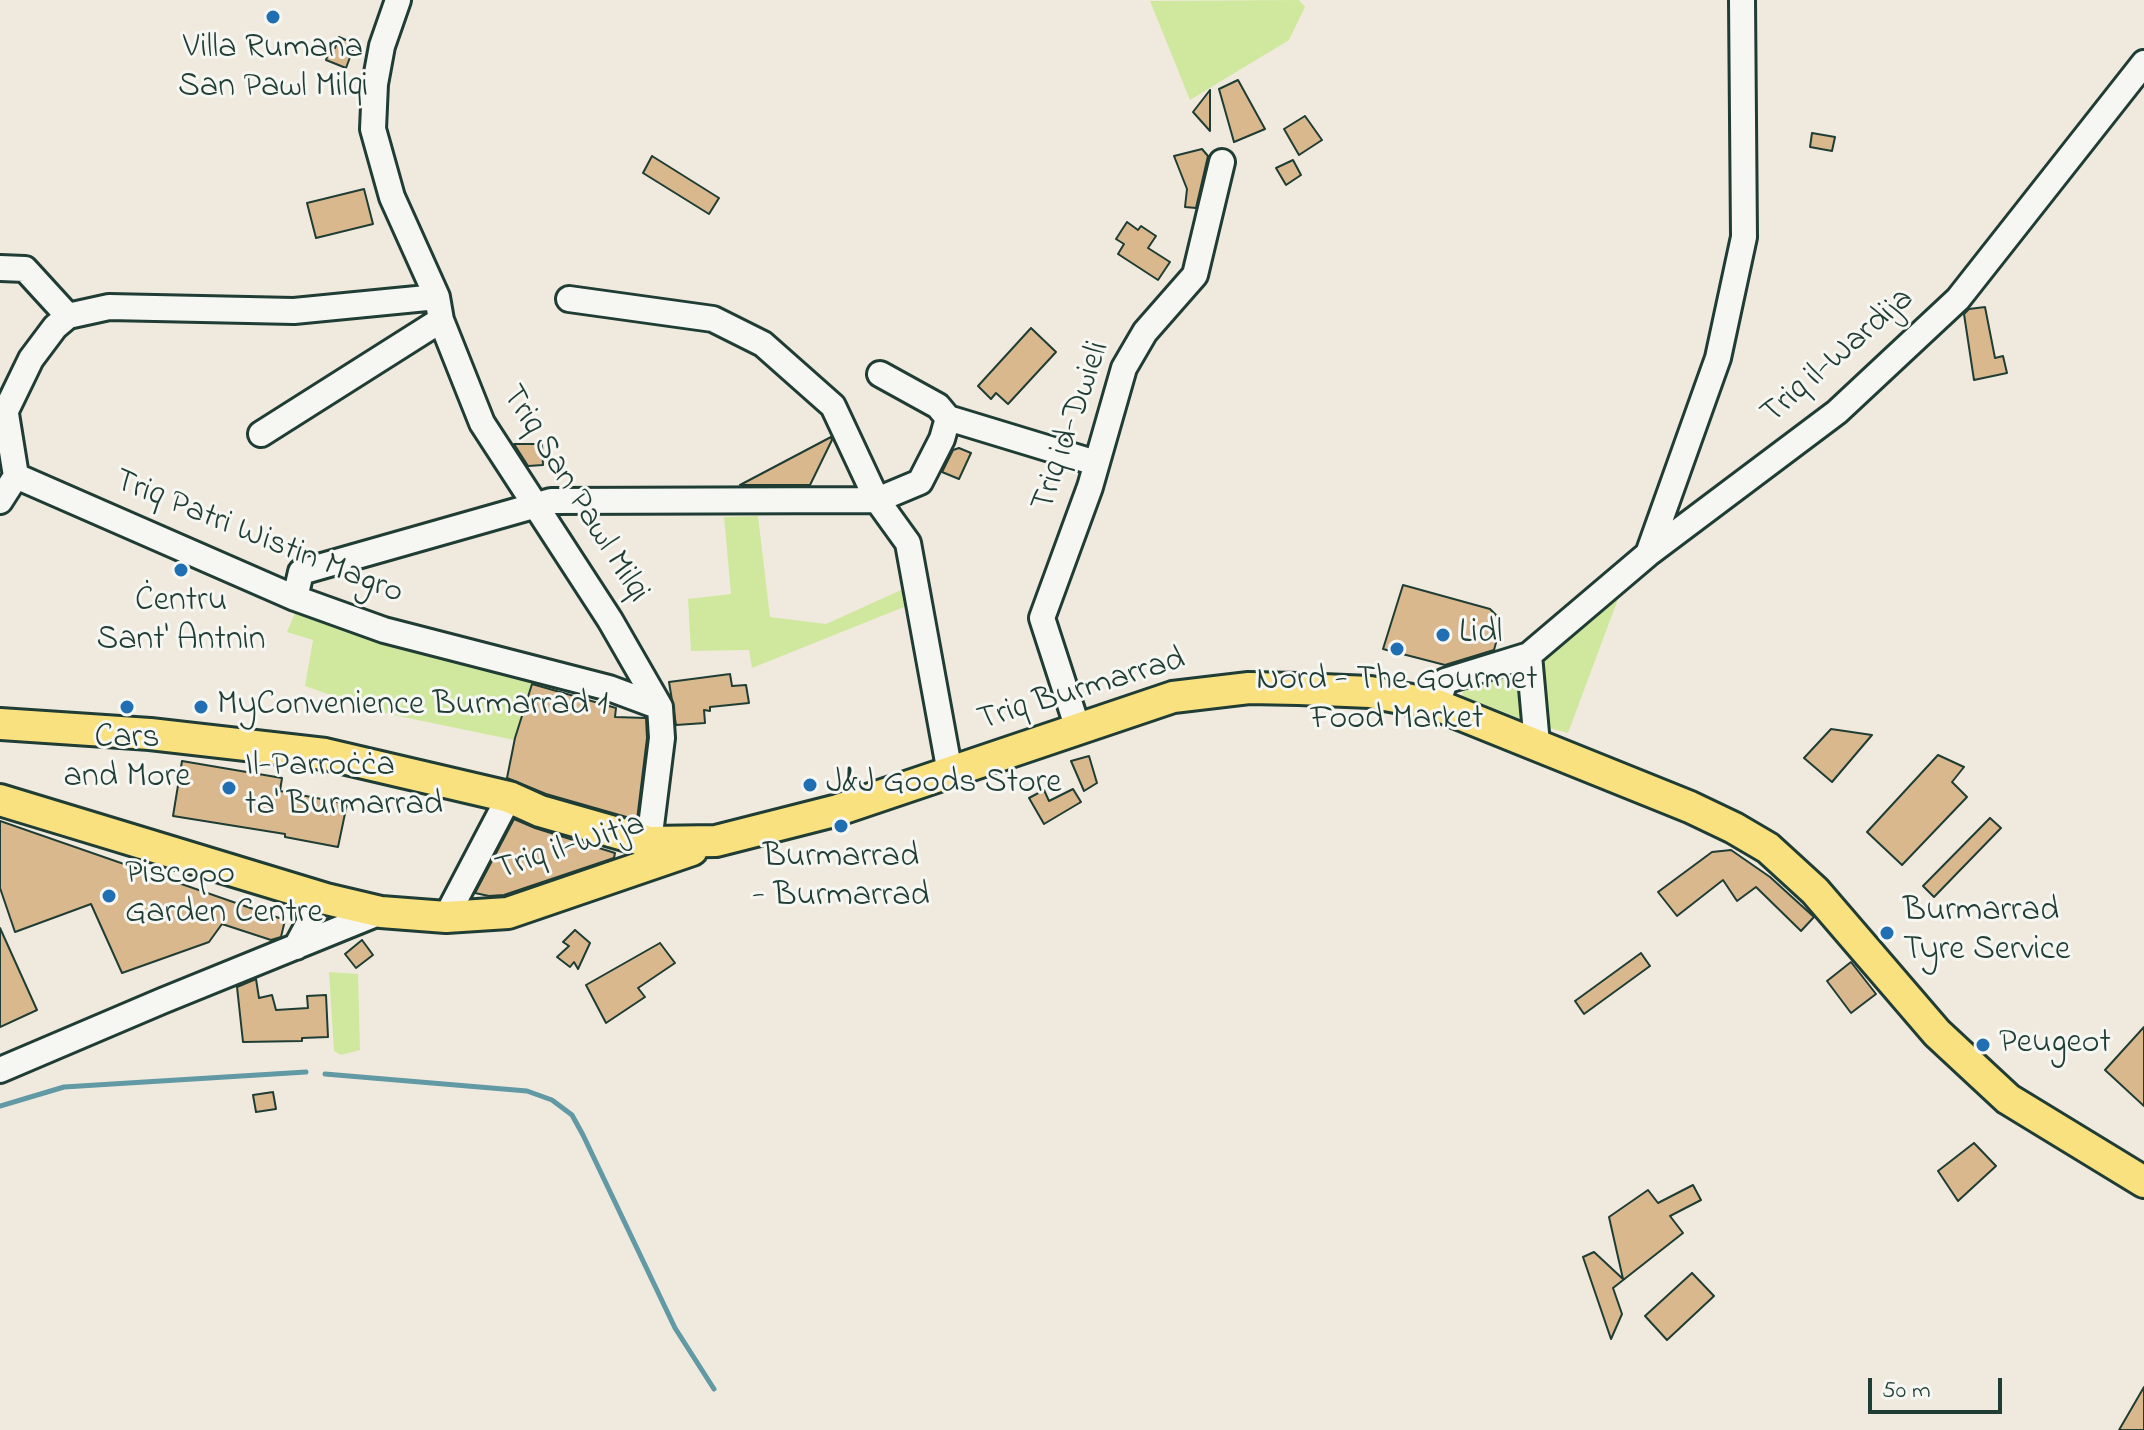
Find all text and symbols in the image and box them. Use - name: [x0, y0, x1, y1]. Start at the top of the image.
- marker: Villa Rumana San Pawl Milqi: [264, 8, 282, 26]
- place label: Villa Rumana San Pawl Milqi: [178, 30, 368, 110]
- street label: Triq il-Wardija: [1754, 281, 1924, 435]
- street label: Triq id-Dwieli: [1025, 337, 1121, 517]
- street label: Triq San Pawl Milqi: [490, 379, 656, 611]
- street label: Triq Patri Wistin Magro: [107, 462, 409, 616]
- marker: Ċentru Sant' Antnin: [172, 561, 190, 579]
- place label: Ċentru Sant' Antnin: [96, 583, 266, 662]
- place label: Lidl: [1459, 615, 1503, 655]
- marker: Lidl: [1434, 626, 1452, 644]
- marker: Nord - The Gourmet Food Market: [1388, 640, 1406, 658]
- street label: Triq Burmarrad: [973, 641, 1191, 743]
- place label: Nord - The Gourmet Food Market: [1256, 662, 1538, 742]
- place label: MyConvenience Burmarrad 1: [217, 687, 608, 727]
- marker: Cars and More: [118, 698, 136, 716]
- marker: MyConvenience Burmarrad 1: [192, 698, 210, 716]
- place label: Cars and More: [64, 720, 190, 800]
- place label: Il-Parroċċa ta' Burmarrad: [245, 748, 443, 828]
- place label: J&J Goods Store: [826, 765, 1062, 805]
- marker: J&J Goods Store: [801, 776, 819, 794]
- marker: Il-Parroċċa ta' Burmarrad: [220, 779, 238, 797]
- street label: Triq il-Witja: [491, 806, 651, 892]
- marker: Burmarrad - Burmarrad: [832, 817, 850, 835]
- place label: Burmarrad - Burmarrad: [752, 839, 930, 918]
- place label: Piscopo Garden Centre: [125, 856, 323, 936]
- marker: Piscopo Garden Centre: [100, 887, 118, 905]
- place label: Burmarrad Tyre Service: [1903, 893, 2070, 972]
- marker: Burmarrad Tyre Service: [1878, 924, 1896, 942]
- place label: Peugeot: [1999, 1025, 2111, 1065]
- marker: Peugeot: [1974, 1036, 1992, 1054]
- scale bar: [1872, 1362, 2006, 1412]
- text: 50 m: [1882, 1374, 1931, 1409]

